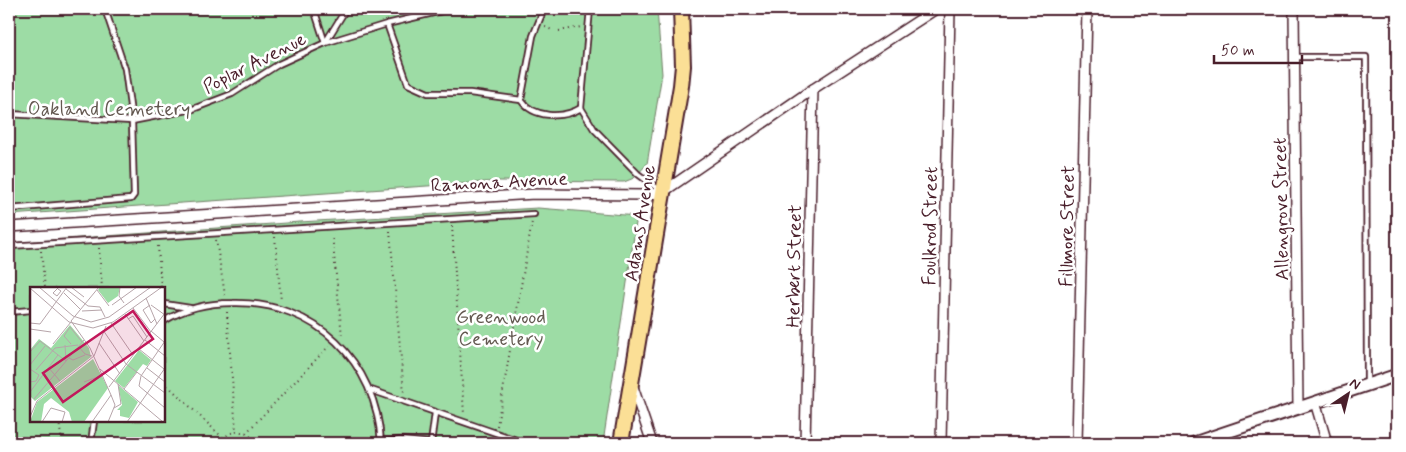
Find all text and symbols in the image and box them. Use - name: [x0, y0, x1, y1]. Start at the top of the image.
- street label: Poplar Avenue: [199, 27, 311, 100]
- scale bar: [1214, 32, 1301, 64]
- text: 50 m: [1221, 41, 1255, 61]
- park label: Oakland Cemetery: [28, 97, 190, 122]
- street label: Allengrove Street: [1268, 137, 1296, 281]
- street label: Adams Avenue: [619, 163, 662, 283]
- street label: Fillmore Street: [1054, 165, 1081, 287]
- street label: Ramona Avenue: [430, 166, 568, 199]
- street label: Foulkrod Street: [917, 166, 944, 286]
- street label: Herbert Street: [781, 204, 808, 328]
- inset map: [30, 287, 165, 422]
- park label: Greenwood Cemetery: [456, 305, 546, 352]
- north arrow: [1324, 370, 1374, 420]
- text: N: [1346, 374, 1364, 394]

